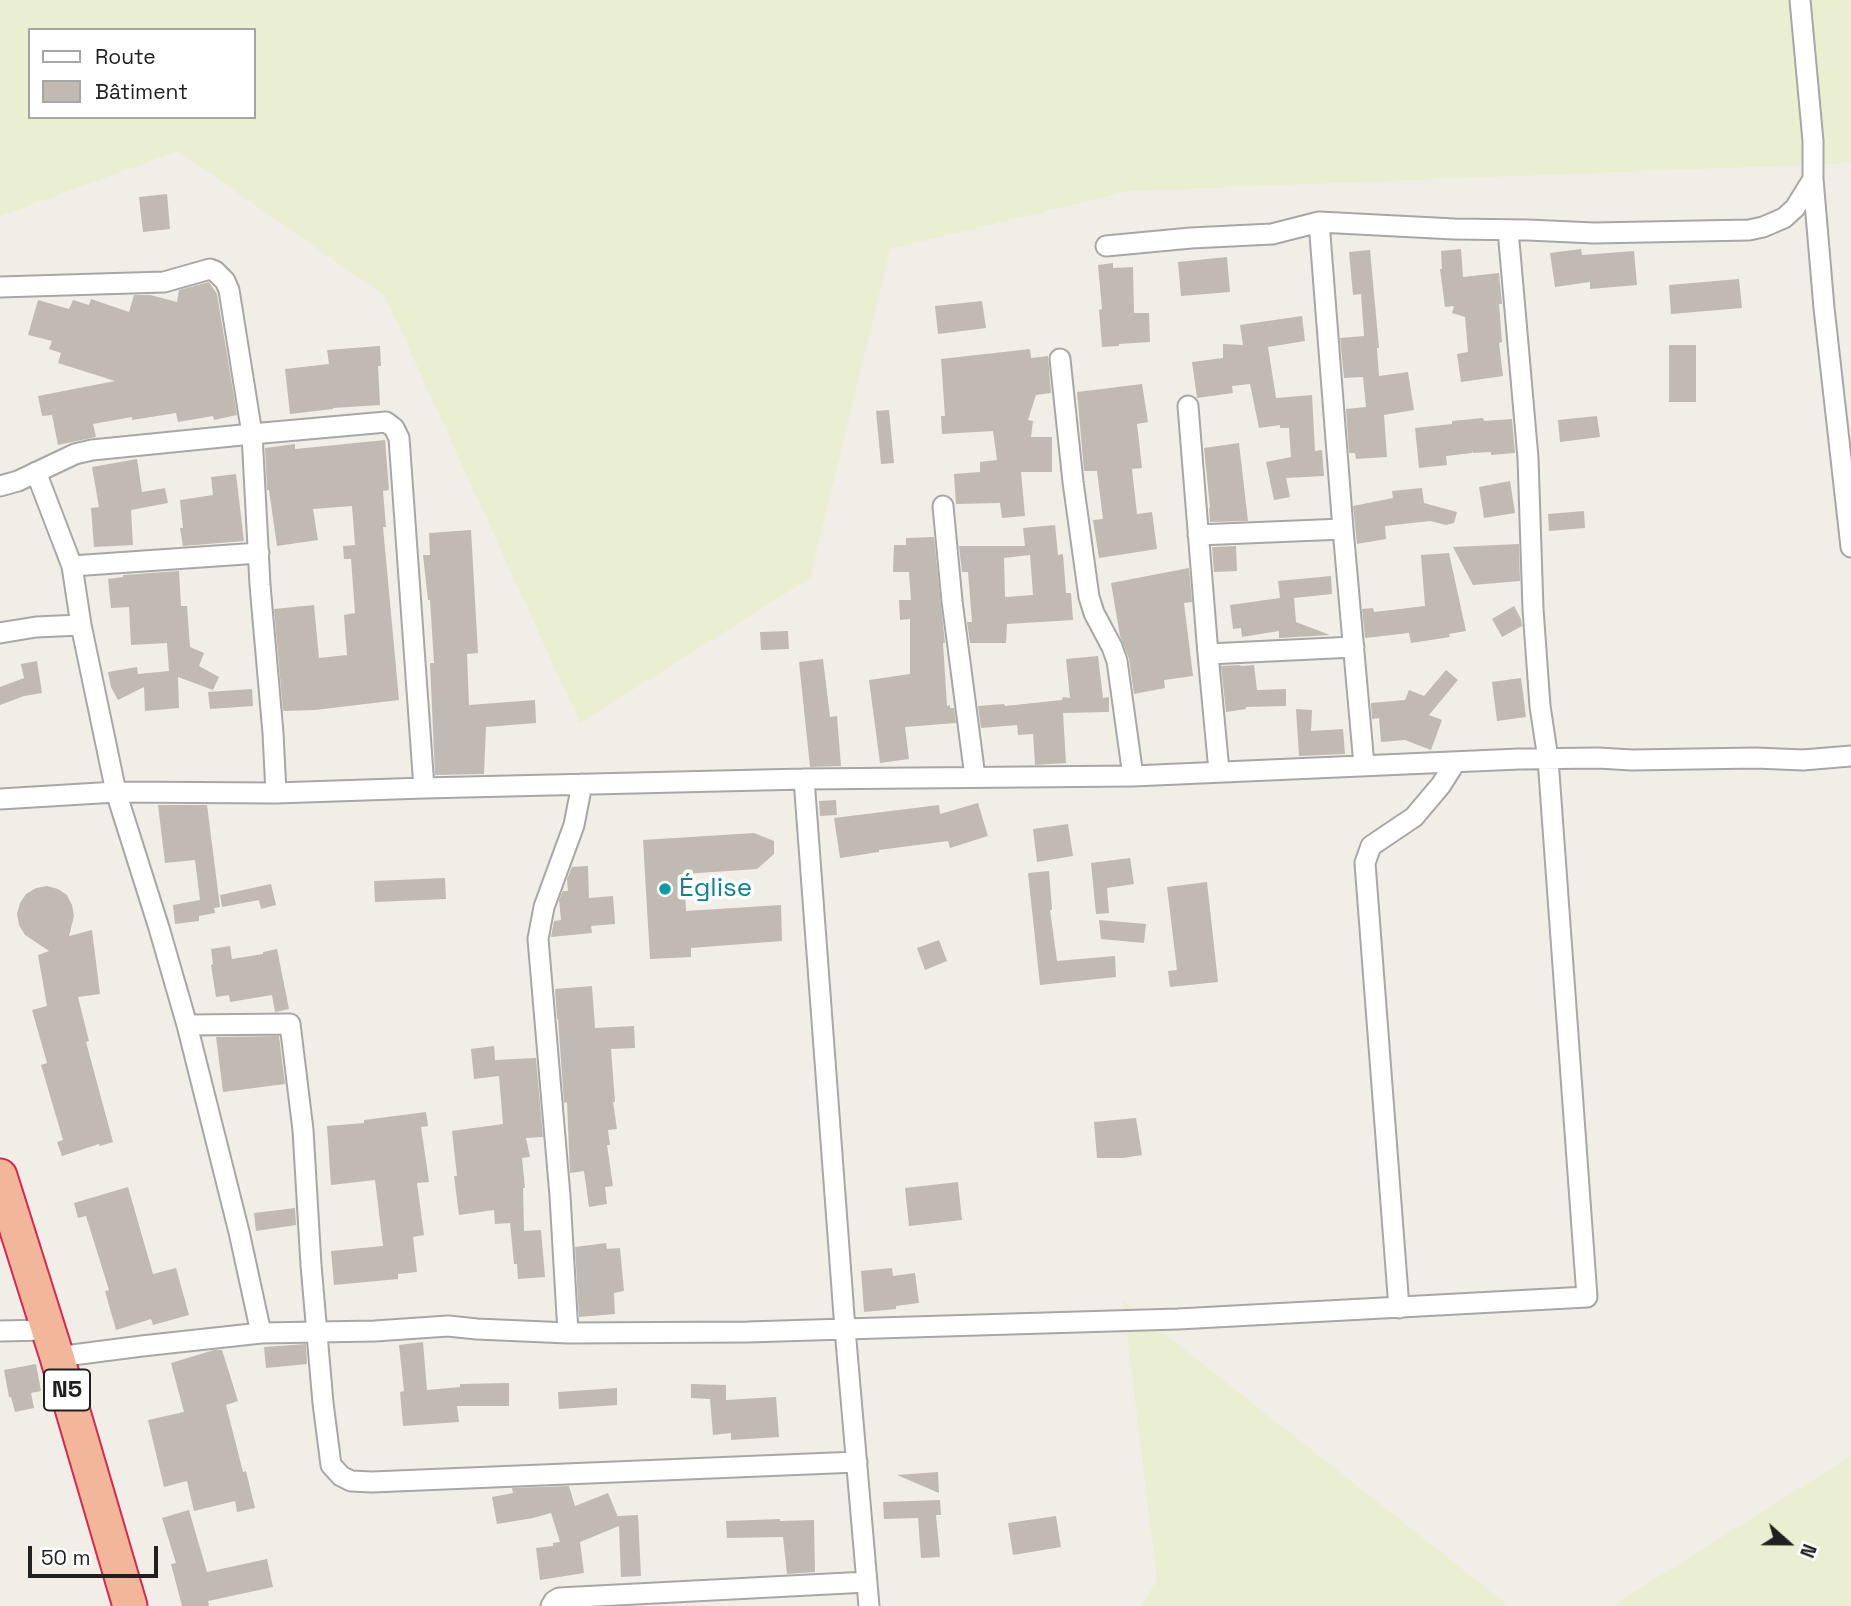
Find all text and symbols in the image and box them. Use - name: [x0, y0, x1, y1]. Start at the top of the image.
- legend: [28, 28, 256, 119]
- text: Route: [95, 43, 156, 70]
- text: Bâtiment: [95, 78, 188, 105]
- place label: Église: [679, 873, 752, 905]
- marker: Église: [657, 881, 673, 897]
- road number: N5: [44, 1370, 90, 1410]
- north arrow: [1753, 1508, 1823, 1578]
- scale bar: [32, 1532, 161, 1576]
- text: N: [1794, 1540, 1822, 1561]
- text: 50 m: [41, 1544, 91, 1571]

